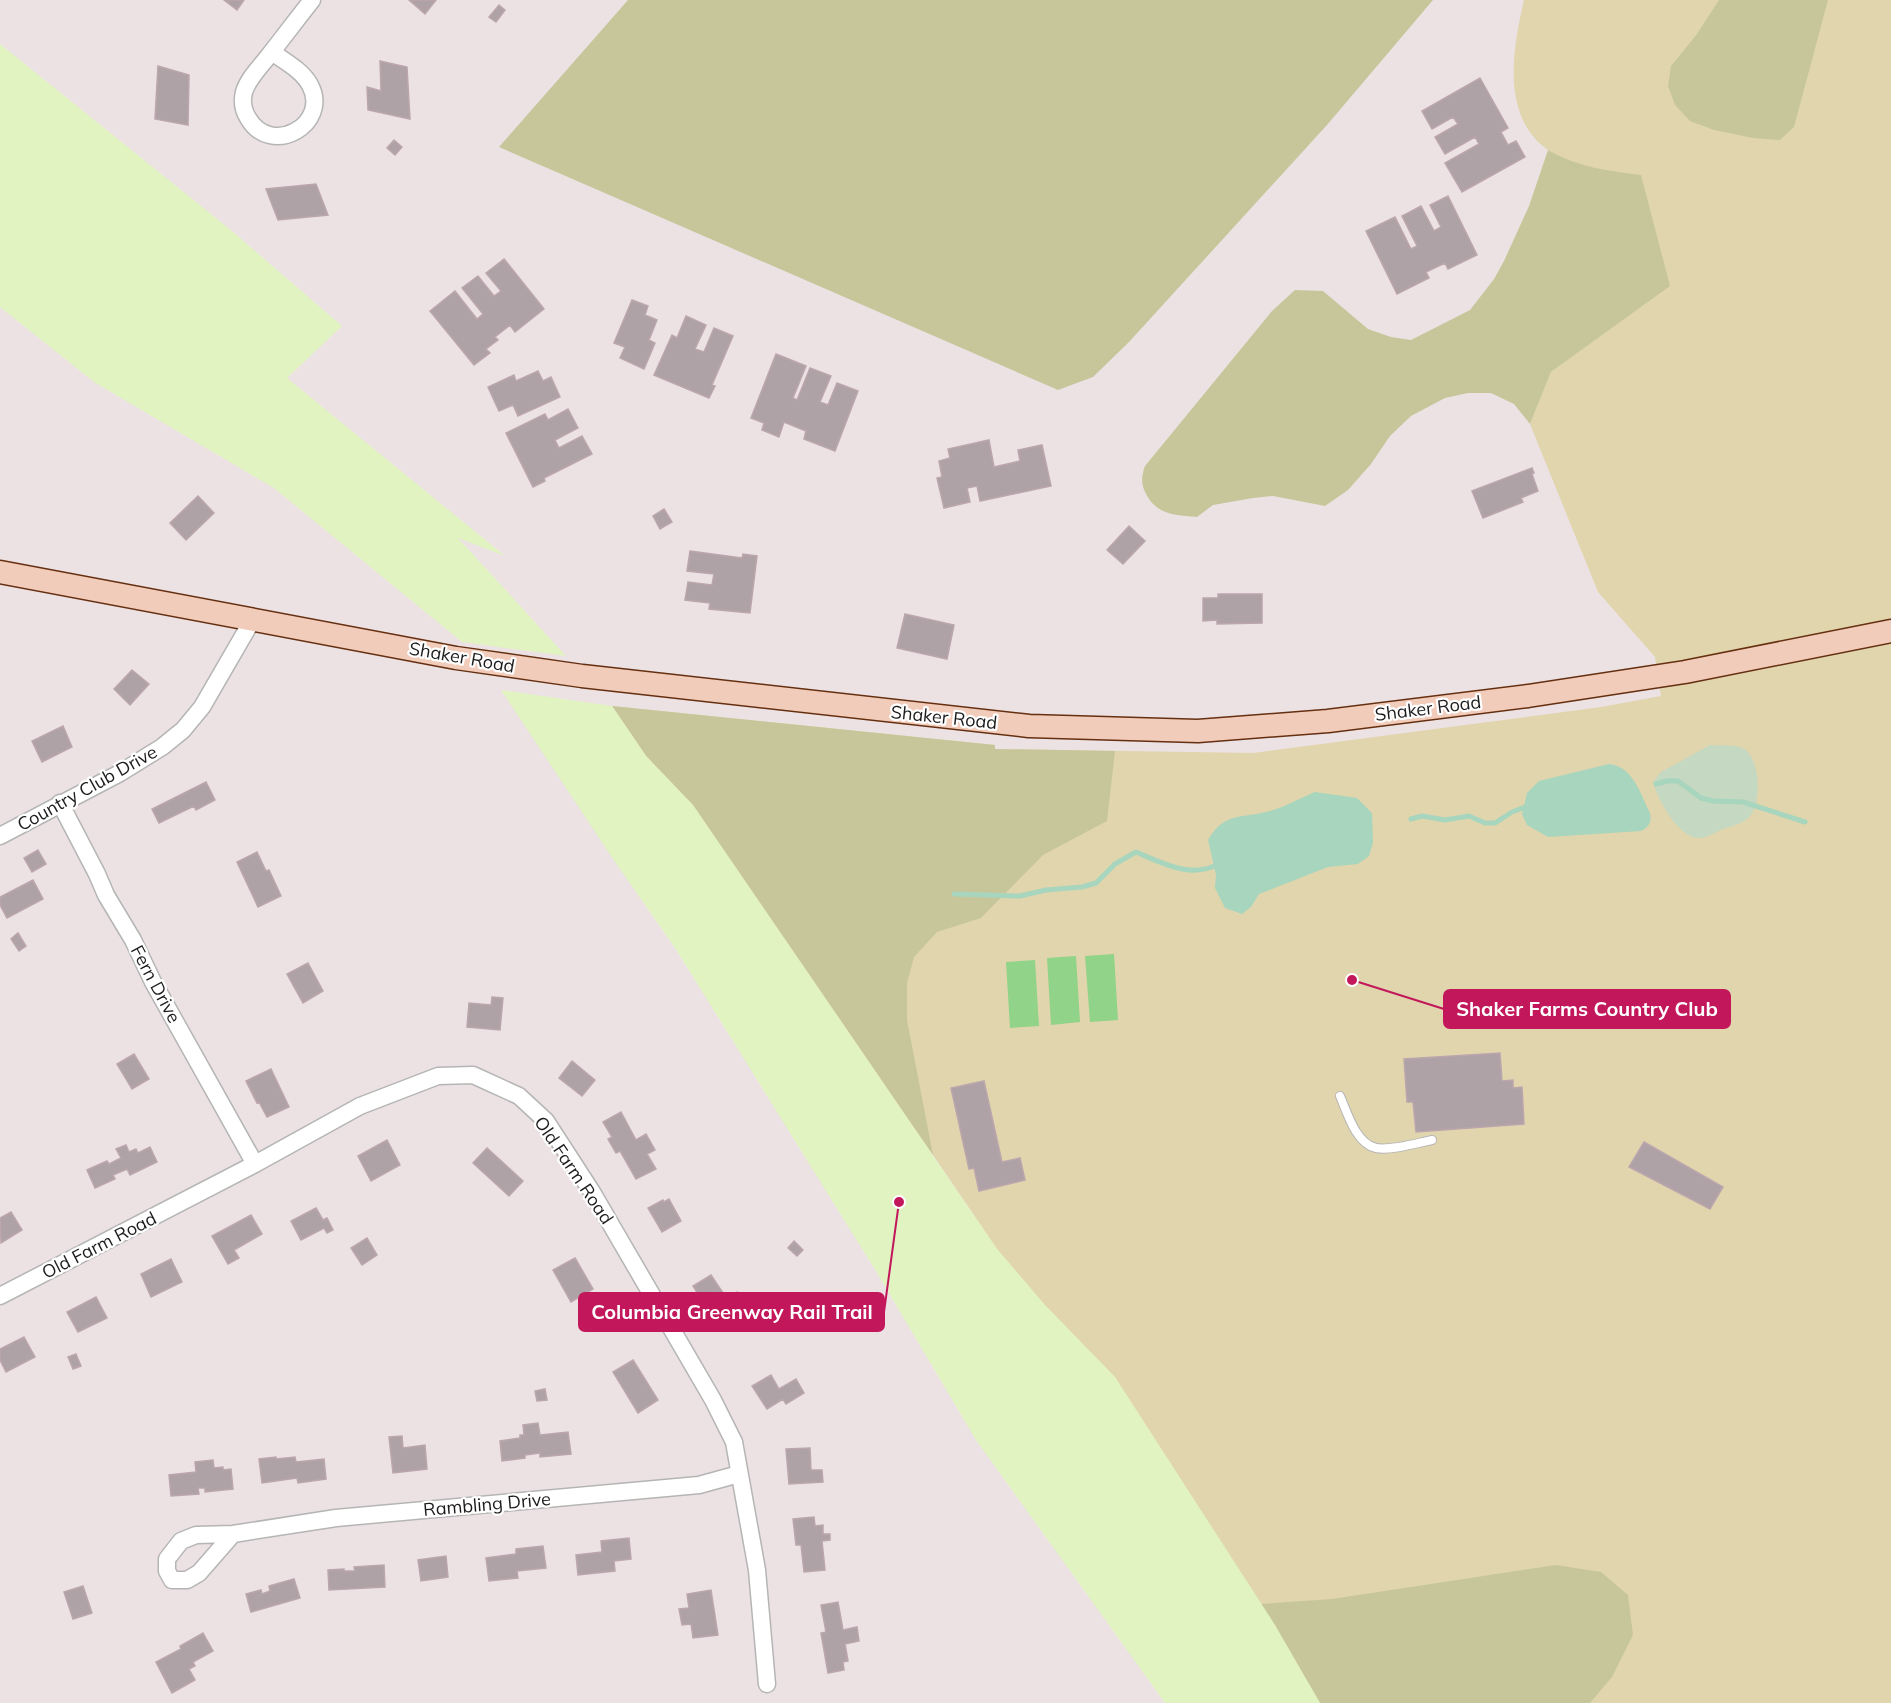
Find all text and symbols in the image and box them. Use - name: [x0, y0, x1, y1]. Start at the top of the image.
- street label: Shaker Road: [407, 636, 517, 678]
- street label: Shaker Road: [1374, 690, 1482, 726]
- street label: Shaker Road: [890, 700, 998, 734]
- street label: Country Club Drive: [13, 740, 161, 836]
- street label: Fern Drive: [126, 941, 186, 1027]
- callout: Shaker Farms Country Club: [1444, 990, 1730, 1028]
- text: Shaker Farms Country Club: [1456, 996, 1718, 1021]
- street label: Old Farm Road: [529, 1112, 619, 1228]
- street label: Old Farm Road: [38, 1206, 160, 1284]
- callout: Columbia Greenway Rail Trail: [579, 1293, 884, 1331]
- text: Columbia Greenway Rail Trail: [591, 1299, 873, 1324]
- street label: Rambling Drive: [422, 1487, 552, 1521]

